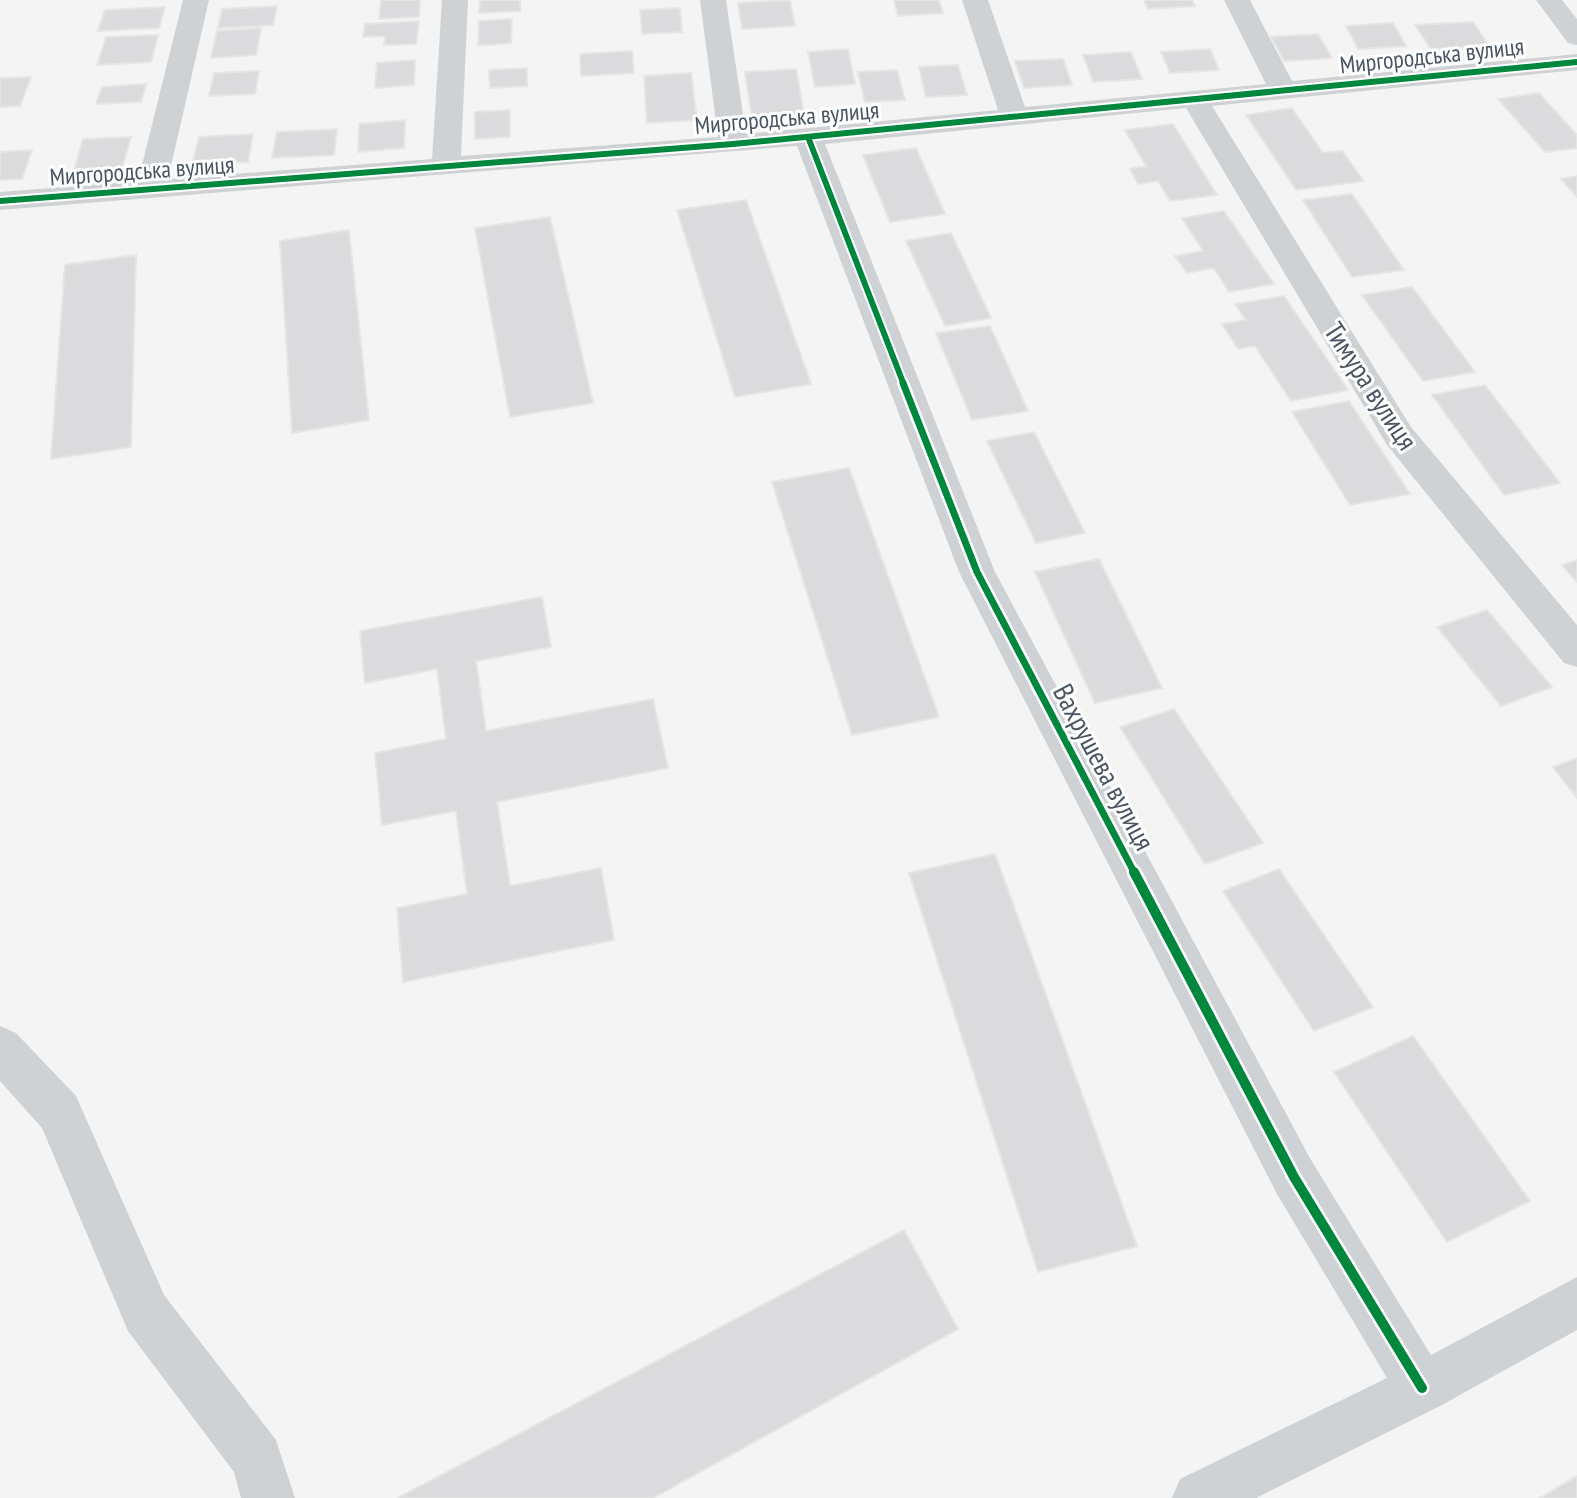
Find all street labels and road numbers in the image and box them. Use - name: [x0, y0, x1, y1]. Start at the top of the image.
- street label: Миргородська вулиця: [1338, 30, 1526, 81]
- street label: Миргородська вулиця: [693, 94, 880, 141]
- street label: Миргородська вулиця: [49, 149, 235, 192]
- street label: Тимура вулиця: [1316, 315, 1426, 457]
- street label: Вахрушева вулиця: [1045, 677, 1164, 856]

